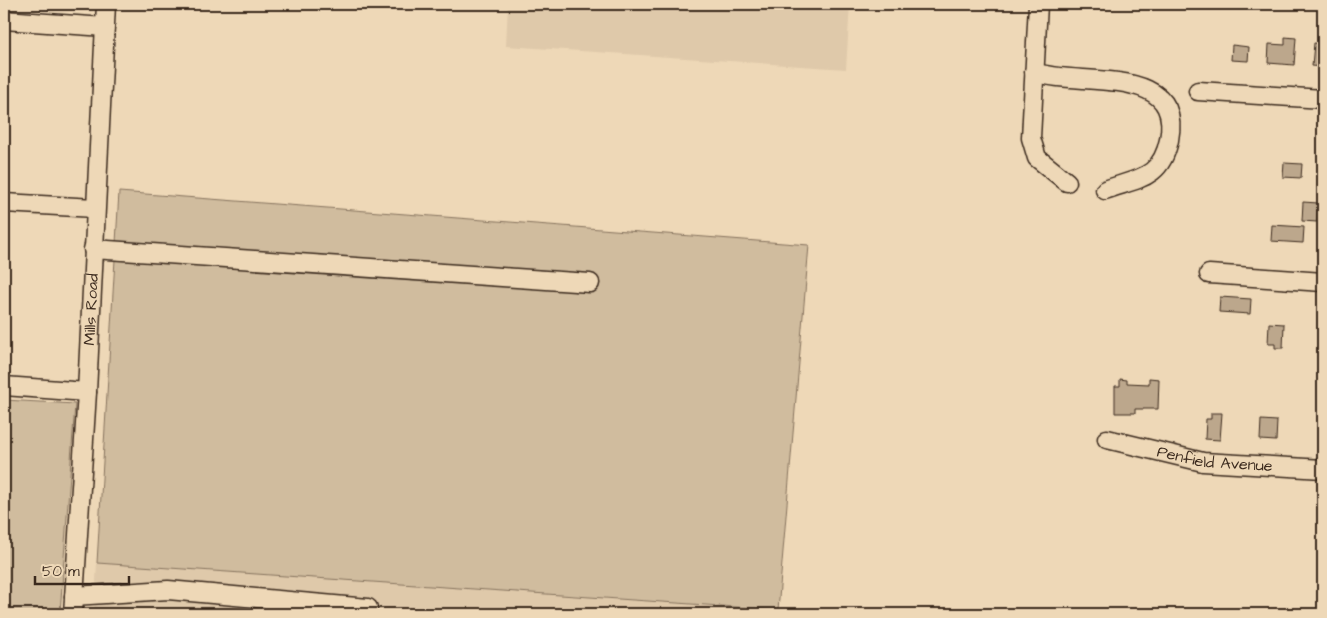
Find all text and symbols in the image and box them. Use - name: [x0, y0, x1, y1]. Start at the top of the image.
- street label: Mills Road: [78, 273, 104, 346]
- street label: Penfield Avenue: [1155, 440, 1273, 477]
- scale bar: [35, 553, 129, 585]
- text: 50 m: [42, 561, 80, 582]

